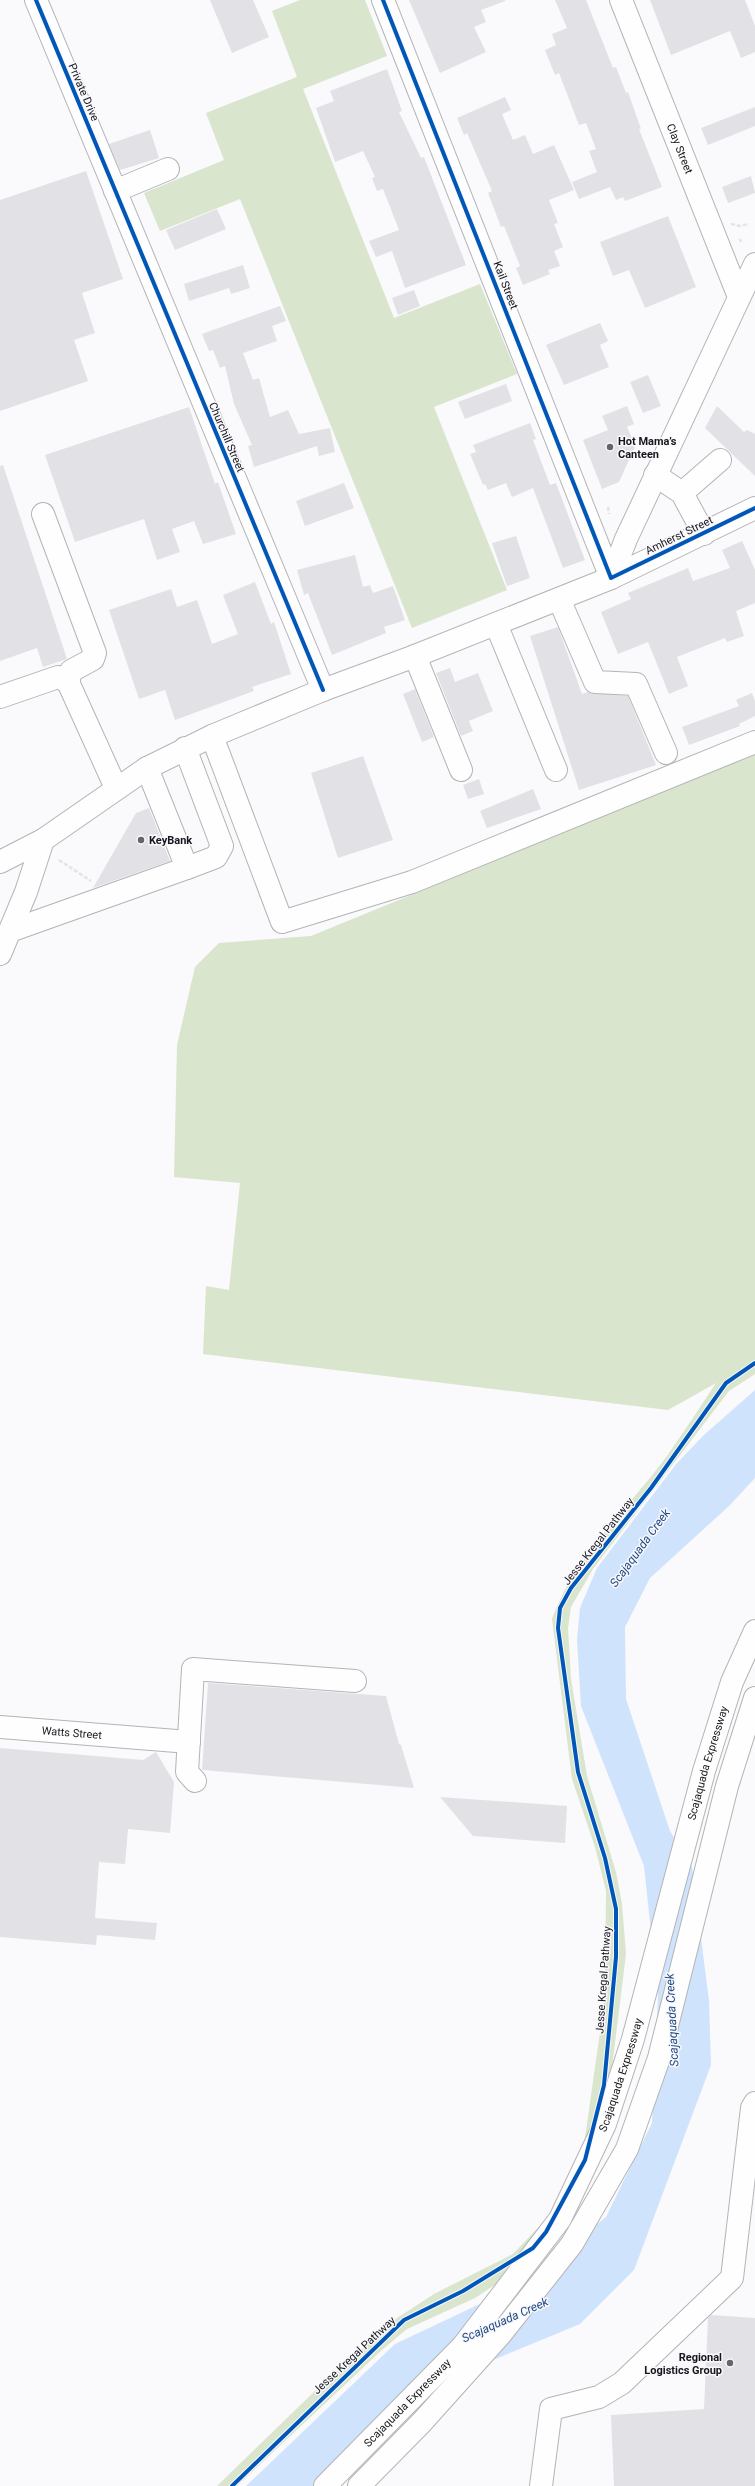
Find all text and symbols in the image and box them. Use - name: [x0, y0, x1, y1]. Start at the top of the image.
- street label: Private Drive: [66, 61, 102, 123]
- street label: Clay Street: [664, 122, 696, 176]
- street label: Kail Street: [491, 260, 521, 311]
- street label: Churchill Street: [206, 400, 247, 474]
- place label: Hot Mama’s Canteen: [618, 435, 677, 461]
- marker: Hot Mama’s Canteen: [605, 442, 615, 452]
- street label: Amherst Street: [643, 513, 715, 557]
- place label: KeyBank: [149, 834, 192, 847]
- marker: KeyBank: [136, 835, 146, 845]
- street label: Jesse Kregal Pathway: [560, 1494, 637, 1588]
- water label: Scajaquada Creek: [607, 1505, 674, 1590]
- street label: Scajaquada Expressway: [685, 1704, 731, 1822]
- street label: Watts Street: [41, 1724, 103, 1742]
- street label: Jesse Kregal Pathway: [593, 1925, 614, 2034]
- water label: Scajaquada Creek: [663, 1972, 681, 2067]
- street label: Scajaquada Expressway: [596, 2016, 645, 2134]
- water label: Scajaquada Creek: [460, 2294, 551, 2345]
- street label: Jesse Kregal Pathway: [311, 2313, 399, 2397]
- place label: Regional Logistics Group: [644, 2351, 722, 2377]
- street label: Scajaquada Expressway: [361, 2356, 454, 2450]
- marker: Regional Logistics Group: [725, 2358, 735, 2368]

